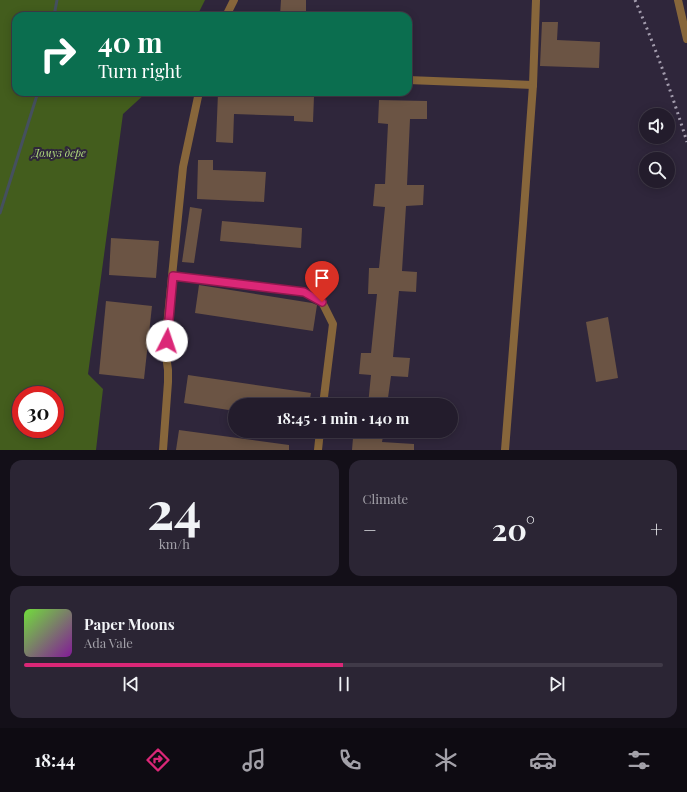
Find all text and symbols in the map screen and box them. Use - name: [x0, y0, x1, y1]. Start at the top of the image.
- text: 40 m: [98, 23, 163, 60]
- icon: right: [32, 28, 84, 80]
- text: Turn right: [98, 59, 181, 83]
- map controls: [639, 108, 675, 188]
- button: sound: [639, 108, 675, 144]
- park label: Домуз дере: [30, 145, 86, 160]
- button: search: [639, 152, 675, 188]
- pin: [305, 261, 339, 302]
- icon: arrive: [311, 267, 333, 289]
- position arrow: [146, 320, 188, 362]
- speed limit sign: 30: [12, 386, 64, 438]
- text: 18:45 · 1 min · 140 m: [277, 408, 409, 428]
- text: 24: [147, 474, 202, 543]
- text: Climate: [363, 490, 408, 507]
- text: 20°: [492, 509, 535, 549]
- text: −: [363, 514, 377, 544]
- text: +: [650, 514, 663, 544]
- text: km/h: [159, 535, 190, 552]
- text: Paper Moons: [84, 614, 175, 634]
- text: Ada Vale: [84, 634, 133, 651]
- icon: previous: [120, 673, 142, 695]
- icon: pause: [333, 673, 355, 695]
- icon: next: [546, 673, 568, 695]
- icon: directions: [144, 746, 172, 774]
- icon: music: [240, 746, 268, 774]
- icon: phone: [336, 746, 364, 774]
- icon: climate: [432, 746, 460, 774]
- icon: car: [529, 746, 557, 774]
- icon: filters: [625, 746, 653, 774]
- text: 18:44: [34, 748, 75, 772]

